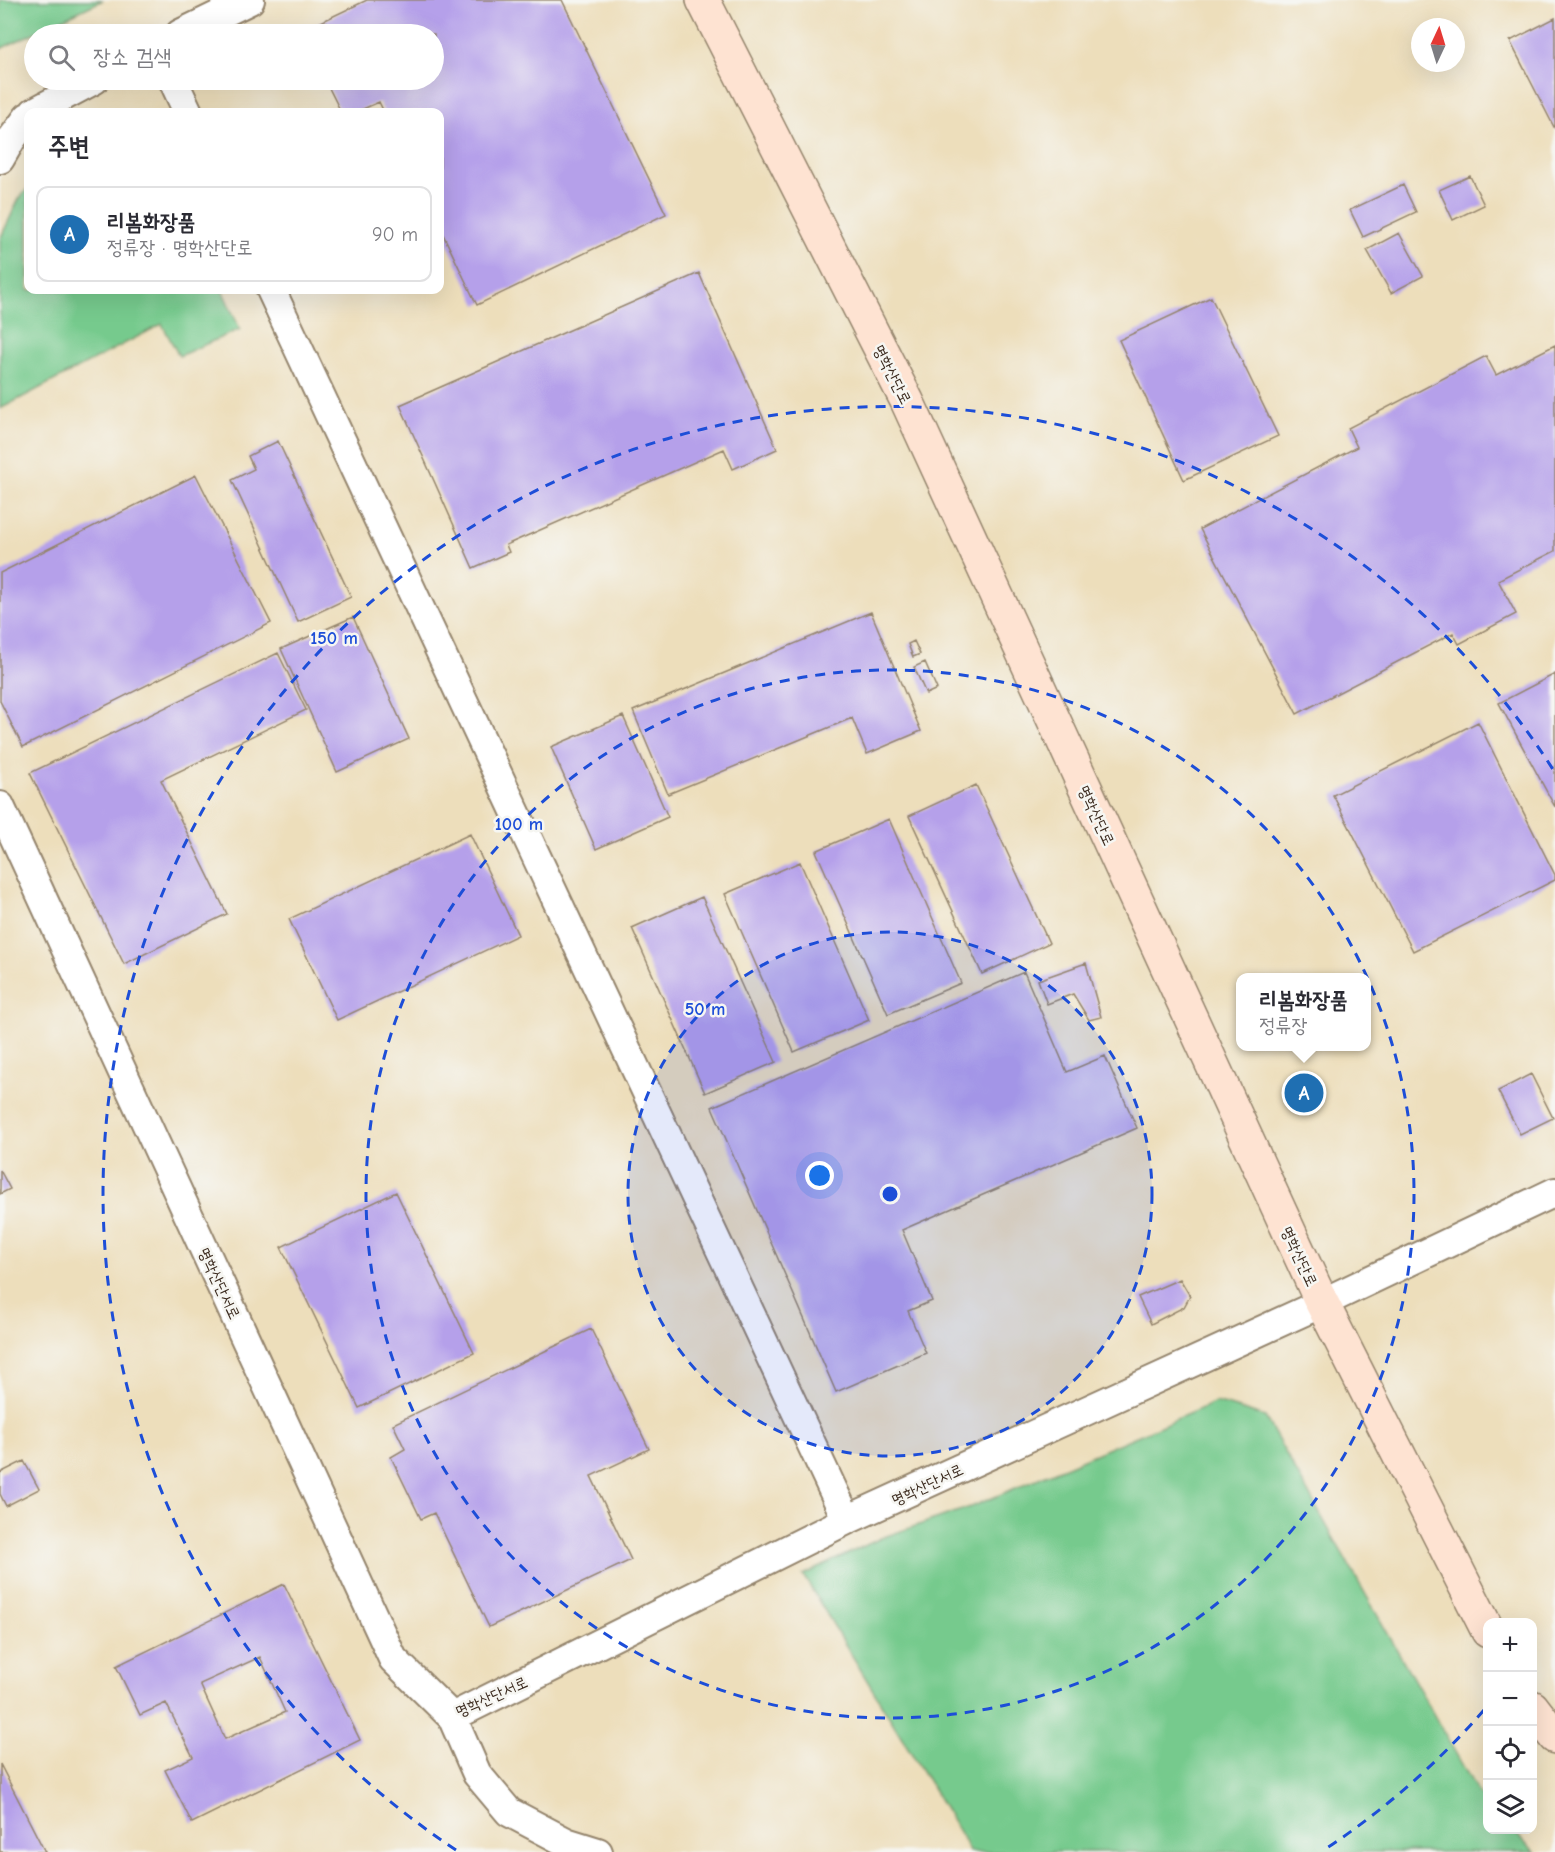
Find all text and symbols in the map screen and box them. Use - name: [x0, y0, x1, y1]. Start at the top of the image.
- north arrow: [1411, 18, 1465, 72]
- search box: [24, 24, 444, 90]
- icon: search: [45, 41, 78, 74]
- text: 장소 검색: [93, 44, 171, 70]
- text: 주변: [48, 132, 90, 162]
- text: 리봄화장품: [107, 209, 196, 235]
- text: A: [64, 223, 75, 246]
- text: 90 m: [372, 223, 418, 246]
- text: 정류장 · 명학산단로: [107, 236, 253, 259]
- street label: 명학산단로: [869, 342, 915, 407]
- text: 150 m: [310, 628, 358, 649]
- street label: 명학산단로: [1074, 782, 1118, 848]
- text: 100 m: [495, 814, 543, 835]
- popup: [1236, 973, 1371, 1051]
- text: 리봄화장품: [1259, 987, 1348, 1013]
- text: 50 m: [685, 999, 725, 1020]
- text: 정류장: [1259, 1014, 1308, 1037]
- pin: A: [1284, 1070, 1324, 1116]
- your location: [805, 1161, 834, 1190]
- centre of rings: [880, 1184, 900, 1204]
- street label: 명학산단로: [1277, 1223, 1321, 1289]
- street label: 명학산단서로: [195, 1245, 244, 1322]
- street label: 명학산단서로: [889, 1460, 966, 1509]
- map controls: [1483, 1618, 1537, 1834]
- button: +: [1483, 1618, 1537, 1672]
- button: −: [1483, 1672, 1537, 1726]
- street label: 명학산단서로: [452, 1673, 530, 1721]
- button: locate: [1483, 1726, 1537, 1780]
- button: layers: [1483, 1780, 1537, 1834]

